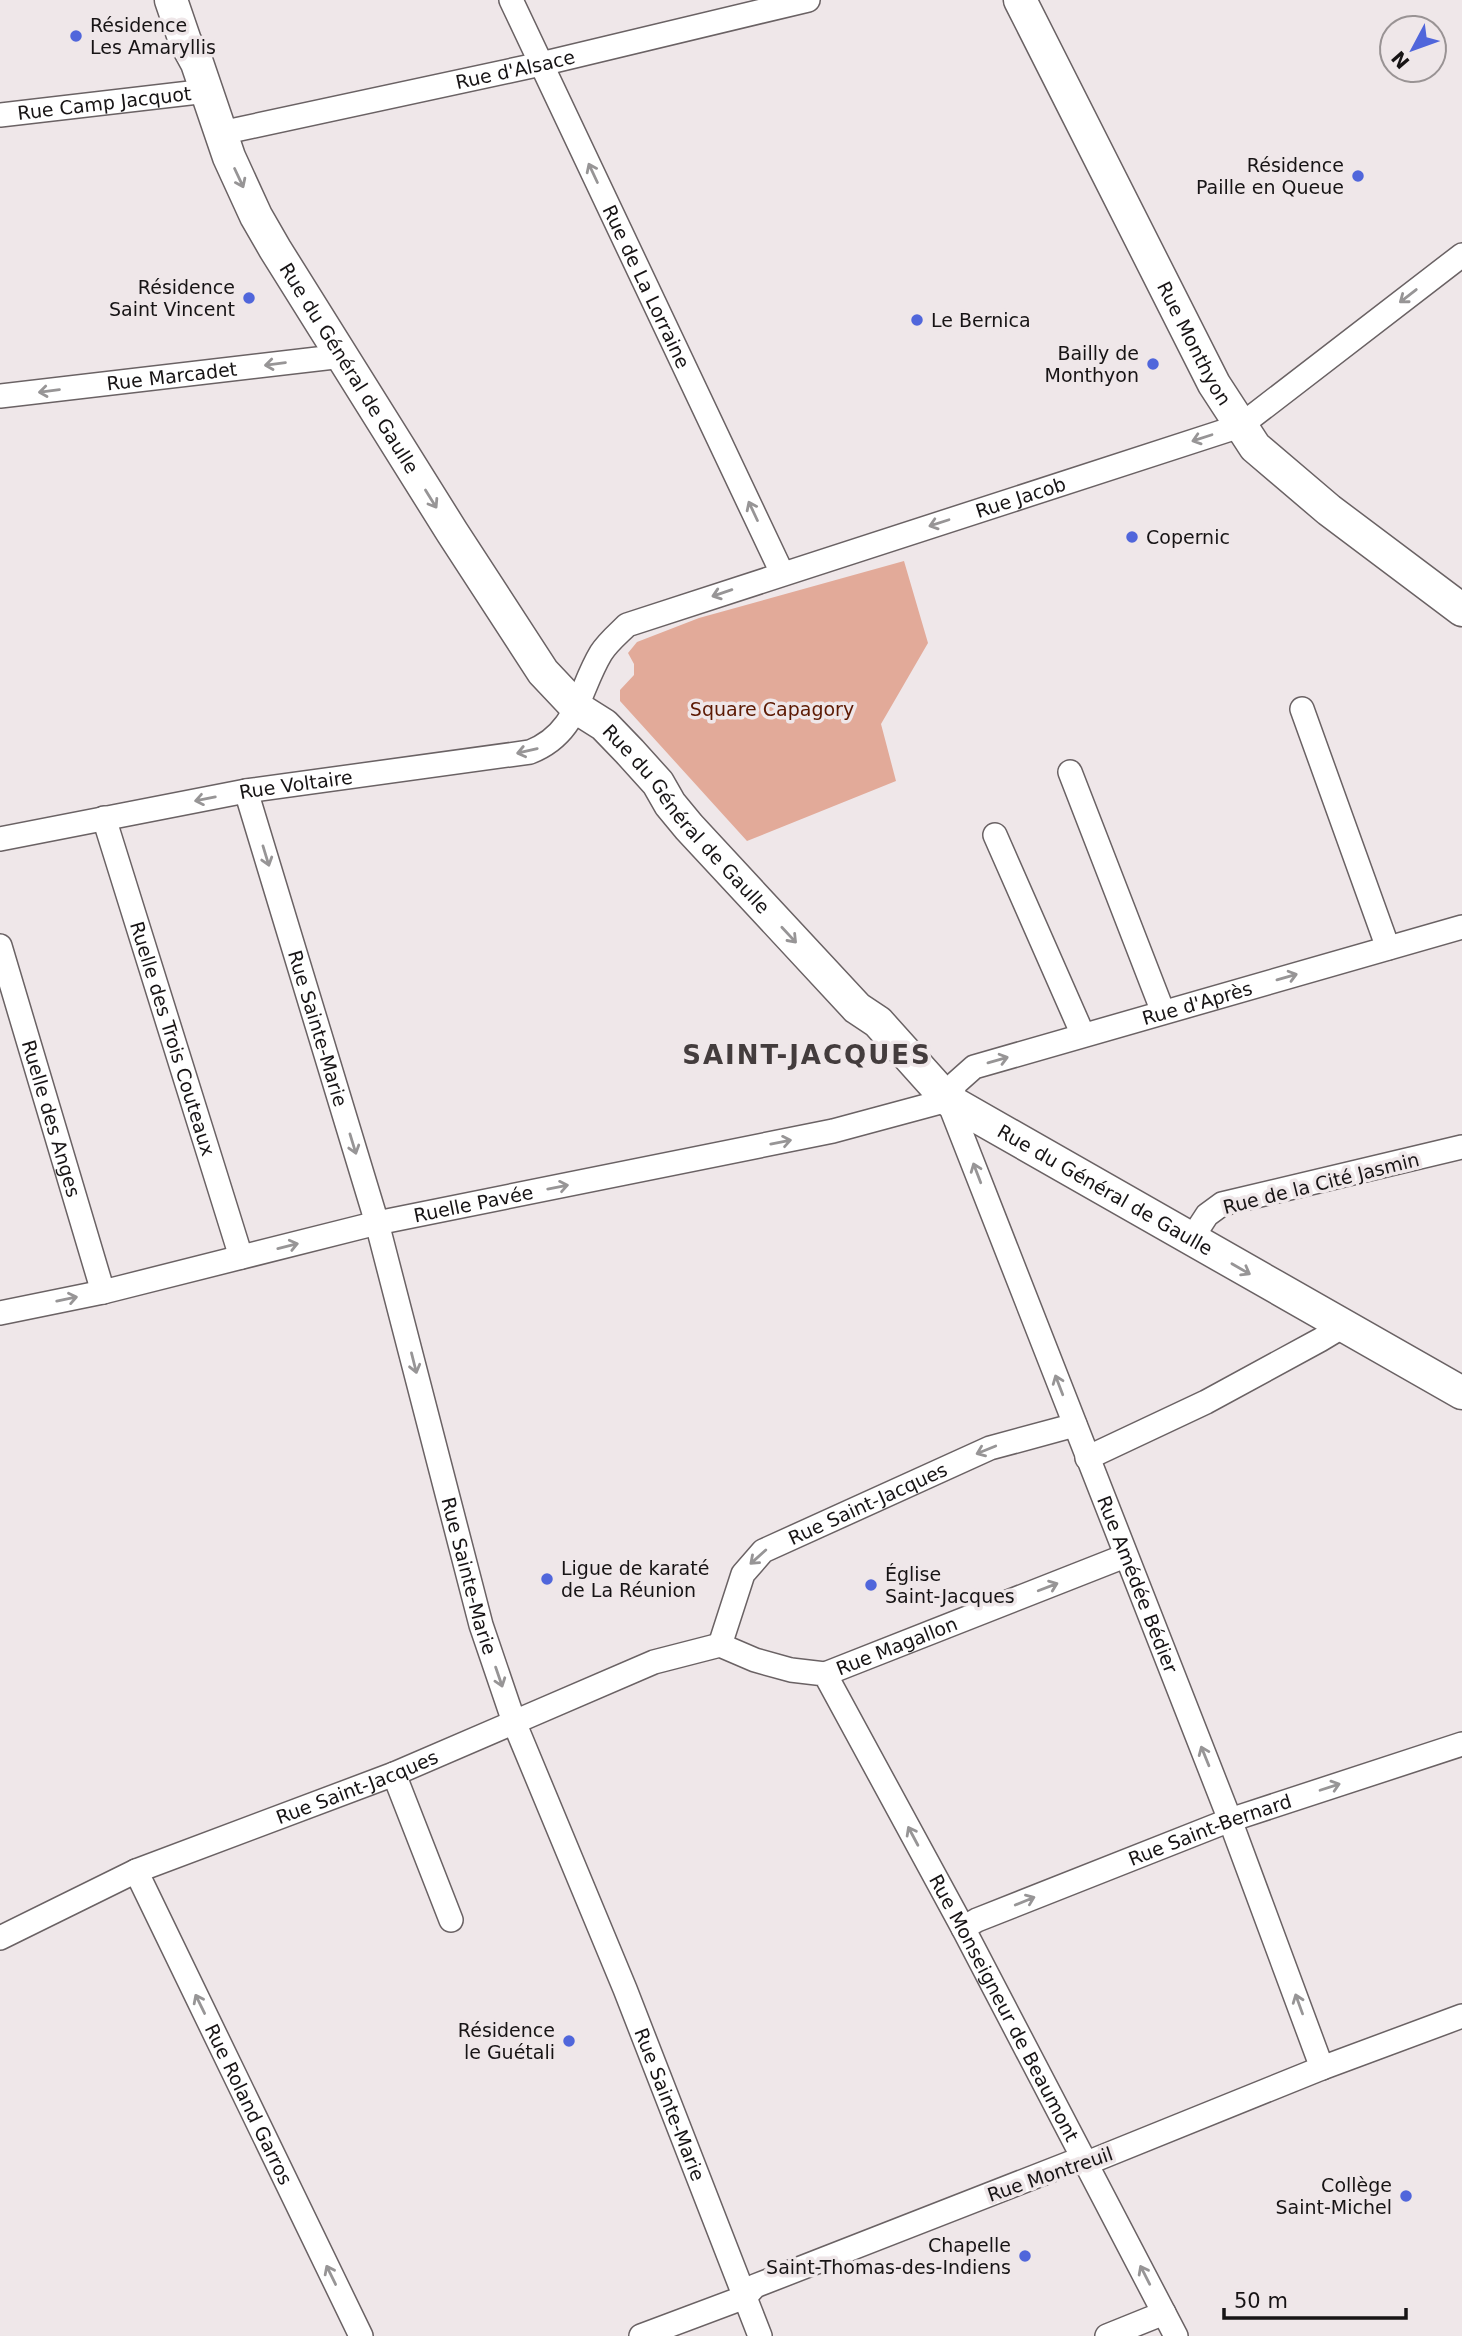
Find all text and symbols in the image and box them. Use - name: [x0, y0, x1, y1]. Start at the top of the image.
- place label: Résidence Les Amaryllis: [90, 14, 216, 58]
- north arrow: [1378, 14, 1448, 84]
- marker: Résidence Les Amaryllis: [68, 28, 84, 44]
- street label: Rue d'Alsace: [454, 45, 577, 93]
- text: N: [1387, 47, 1414, 73]
- street label: Rue Camp Jacquot: [16, 82, 192, 124]
- place label: Résidence Paille en Queue: [1196, 154, 1344, 198]
- one-way arrow: [585, 163, 599, 184]
- one-way arrow: [233, 167, 246, 188]
- marker: Résidence Paille en Queue: [1350, 168, 1366, 184]
- street label: Rue de La Lorraine: [599, 201, 695, 372]
- street label: Rue du Général de Gaulle: [275, 259, 423, 477]
- place label: Résidence Saint Vincent: [109, 276, 235, 320]
- street label: Rue Monthyon: [1153, 278, 1236, 409]
- one-way arrow: [1399, 289, 1418, 304]
- marker: Résidence Saint Vincent: [241, 290, 257, 306]
- place label: Le Bernica: [931, 309, 1031, 331]
- marker: Le Bernica: [909, 312, 925, 328]
- place label: Bailly de Monthyon: [1045, 342, 1139, 386]
- marker: Bailly de Monthyon: [1145, 356, 1161, 372]
- street label: Rue Marcadet: [106, 357, 238, 394]
- one-way arrow: [264, 358, 287, 371]
- one-way arrow: [38, 384, 61, 397]
- one-way arrow: [1191, 432, 1213, 445]
- street label: Rue Jacob: [973, 472, 1068, 522]
- one-way arrow: [425, 488, 439, 508]
- one-way arrow: [745, 501, 758, 522]
- one-way arrow: [928, 517, 950, 530]
- place label: Copernic: [1146, 526, 1230, 548]
- marker: Copernic: [1124, 529, 1140, 545]
- one-way arrow: [712, 588, 734, 600]
- park label: Square Capagory: [690, 698, 854, 720]
- street label: Rue du Général de Gaulle: [598, 720, 774, 918]
- one-way arrow: [516, 745, 539, 758]
- street label: Rue Voltaire: [237, 765, 354, 803]
- one-way arrow: [194, 792, 217, 806]
- one-way arrow: [260, 845, 273, 867]
- street label: Ruelle des Trois Couteaux: [126, 919, 220, 1158]
- one-way arrow: [781, 926, 798, 943]
- street label: Rue Sainte-Marie: [284, 948, 352, 1109]
- one-way arrow: [1275, 970, 1298, 983]
- street label: Rue d'Après: [1140, 977, 1255, 1029]
- street label: Ruelle des Anges: [18, 1037, 85, 1200]
- district label: SAINT-JACQUES: [682, 1040, 932, 1070]
- one-way arrow: [987, 1052, 1009, 1065]
- street label: Rue du Général de Gaulle: [994, 1120, 1217, 1260]
- one-way arrow: [348, 1133, 361, 1155]
- one-way arrow: [769, 1134, 792, 1148]
- street label: Rue de la Cité Jasmin: [1221, 1148, 1421, 1218]
- one-way arrow: [969, 1162, 982, 1184]
- one-way arrow: [546, 1179, 569, 1193]
- street label: Ruelle Pavée: [412, 1181, 535, 1226]
- one-way arrow: [276, 1239, 299, 1252]
- one-way arrow: [1230, 1263, 1251, 1276]
- one-way arrow: [55, 1292, 78, 1306]
- one-way arrow: [408, 1352, 421, 1374]
- one-way arrow: [1052, 1374, 1064, 1396]
- one-way arrow: [975, 1445, 997, 1458]
- street label: Rue Saint-Jacques: [785, 1458, 950, 1549]
- street label: Rue Amédée Bédier: [1093, 1492, 1182, 1676]
- street label: Rue Sainte-Marie: [437, 1495, 501, 1657]
- one-way arrow: [749, 1549, 767, 1565]
- place label: Ligue de karaté de La Réunion: [561, 1557, 709, 1601]
- place label: Église Saint-Jacques: [885, 1563, 1015, 1607]
- marker: Ligue de karaté de La Réunion: [539, 1571, 555, 1587]
- marker: Église Saint-Jacques: [863, 1577, 879, 1593]
- one-way arrow: [1037, 1579, 1058, 1592]
- street label: Rue Magallon: [833, 1612, 960, 1680]
- one-way arrow: [494, 1666, 506, 1688]
- street label: Rue Saint-Jacques: [273, 1745, 441, 1828]
- one-way arrow: [1197, 1746, 1210, 1768]
- one-way arrow: [1319, 1780, 1341, 1792]
- street label: Rue Saint-Bernard: [1125, 1790, 1294, 1870]
- one-way arrow: [906, 1826, 919, 1847]
- street label: Rue Monseigneur de Beaumont: [925, 1870, 1083, 2145]
- one-way arrow: [1014, 1894, 1036, 1907]
- one-way arrow: [193, 1994, 207, 2015]
- one-way arrow: [1291, 1994, 1304, 2016]
- place label: Résidence le Guétali: [458, 2019, 555, 2063]
- street label: Rue Roland Garros: [201, 2020, 297, 2188]
- street label: Rue Sainte-Marie: [630, 2025, 709, 2184]
- marker: Résidence le Guétali: [561, 2033, 577, 2049]
- street label: Rue Montreuil: [984, 2142, 1116, 2206]
- place label: Collège Saint-Michel: [1276, 2174, 1392, 2218]
- marker: Collège Saint-Michel: [1398, 2188, 1414, 2204]
- place label: Chapelle Saint-Thomas-des-Indiens: [766, 2234, 1011, 2278]
- marker: Chapelle Saint-Thomas-des-Indiens: [1017, 2248, 1033, 2264]
- one-way arrow: [324, 2265, 338, 2286]
- one-way arrow: [1138, 2265, 1151, 2286]
- scale bar: [1224, 2276, 1406, 2320]
- text: 50 m: [1234, 2289, 1288, 2313]

